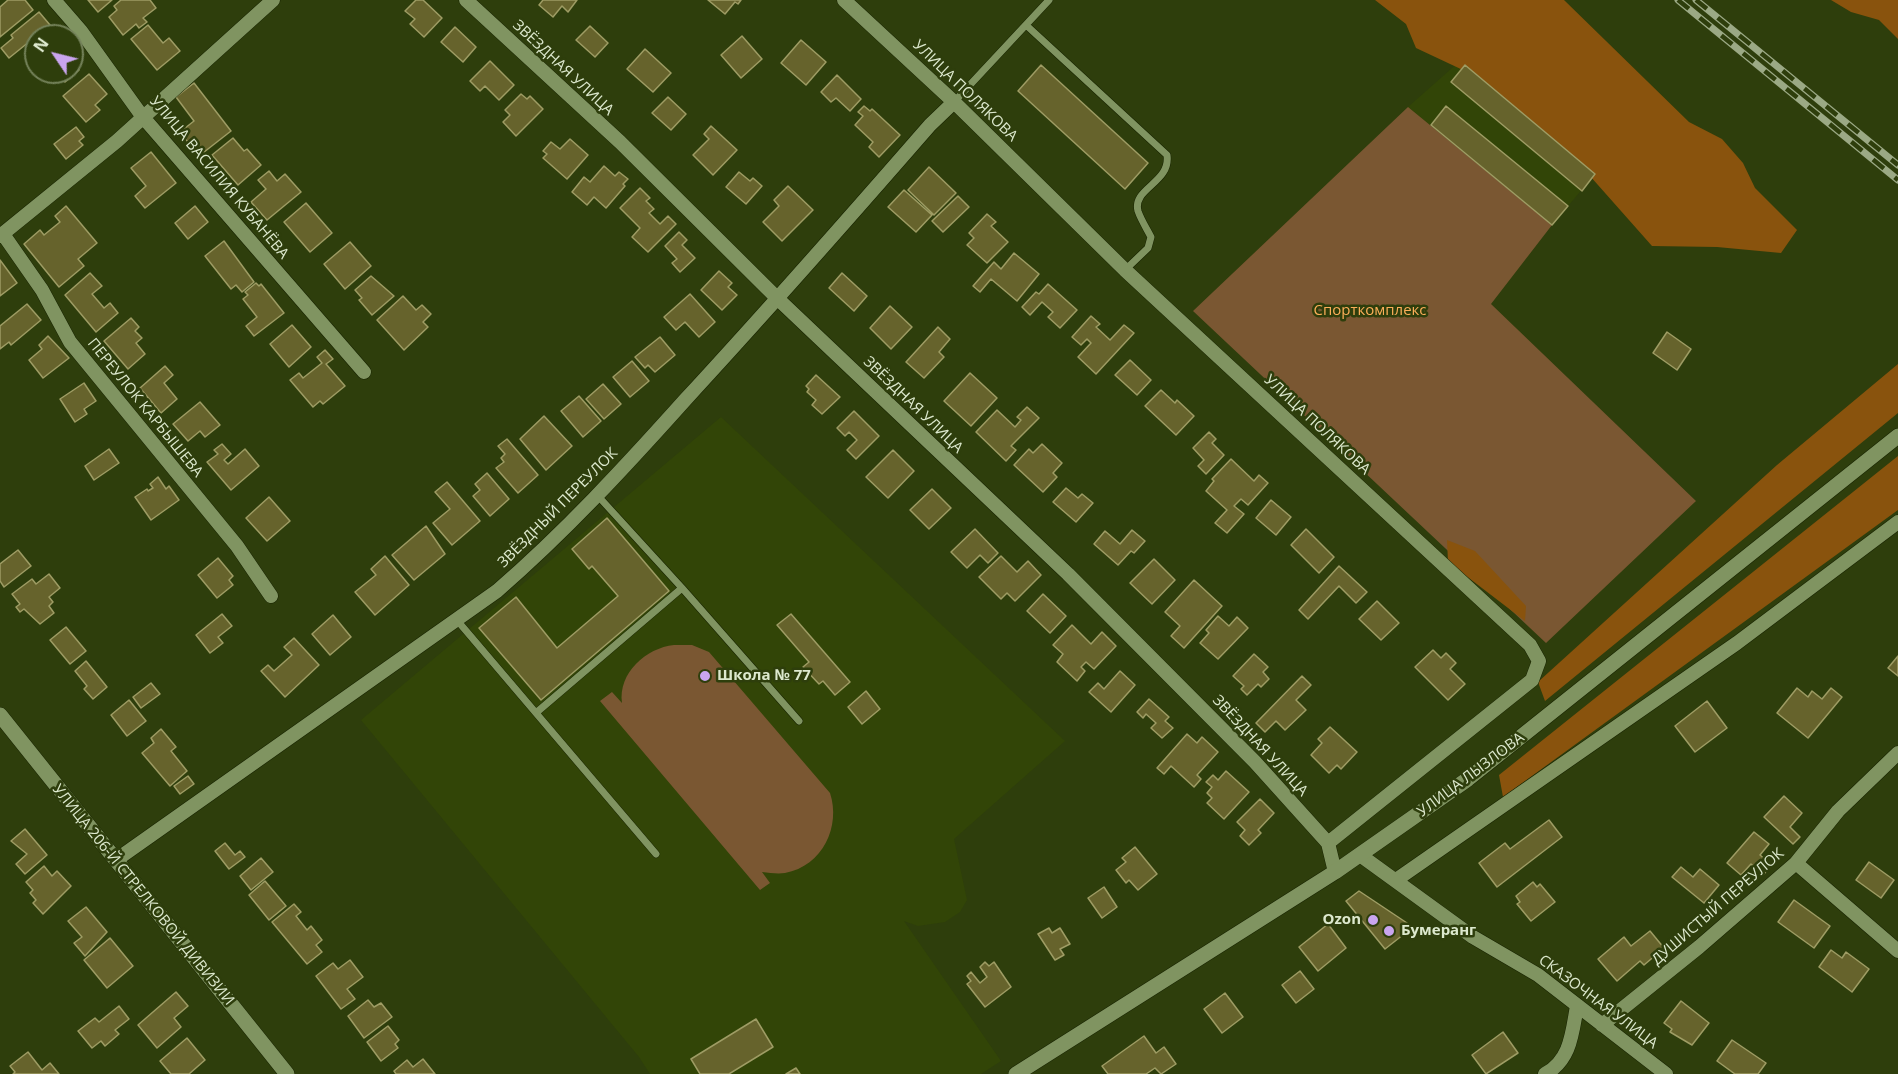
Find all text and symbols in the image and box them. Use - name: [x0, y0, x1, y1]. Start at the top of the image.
- street label: ЗВЁЗДНАЯ УЛИЦА: [509, 17, 617, 119]
- north arrow: [24, 24, 84, 84]
- text: N: [28, 33, 54, 56]
- street label: УЛИЦА ПОЛЯКОВА: [909, 37, 1021, 145]
- street label: УЛИЦА ВАСИЛИЯ КУБАНЁВА: [146, 93, 292, 263]
- park label: Спорткомплекс: [1313, 302, 1427, 320]
- street label: ПЕРЕУЛОК КАРБЫШЕВА: [83, 335, 207, 481]
- street label: ЗВЁЗДНАЯ УЛИЦА: [859, 353, 967, 457]
- street label: УЛИЦА ПОЛЯКОВА: [1260, 371, 1374, 479]
- street label: ЗВЁЗДНЫЙ ПЕРЕУЛОК: [494, 444, 622, 572]
- place label: Школа № 77: [717, 667, 811, 685]
- marker: Школа № 77: [698, 669, 712, 683]
- street label: ЗВЁЗДНАЯ УЛИЦА: [1209, 692, 1311, 800]
- street label: УЛИЦА ЛЫЗЛОВА: [1414, 729, 1528, 821]
- street label: УЛИЦА 206-Й СТРЕЛКОВОЙ ДИВИЗИИ: [48, 781, 238, 1009]
- street label: ДУШИСТЫЙ ПЕРЕУЛОК: [1648, 845, 1788, 969]
- place label: Ozon: [1323, 911, 1361, 929]
- marker: Ozon: [1366, 913, 1380, 927]
- place label: Бумеранг: [1401, 922, 1476, 940]
- marker: Бумеранг: [1382, 924, 1396, 938]
- street label: СКАЗОЧНАЯ УЛИЦА: [1535, 951, 1661, 1053]

